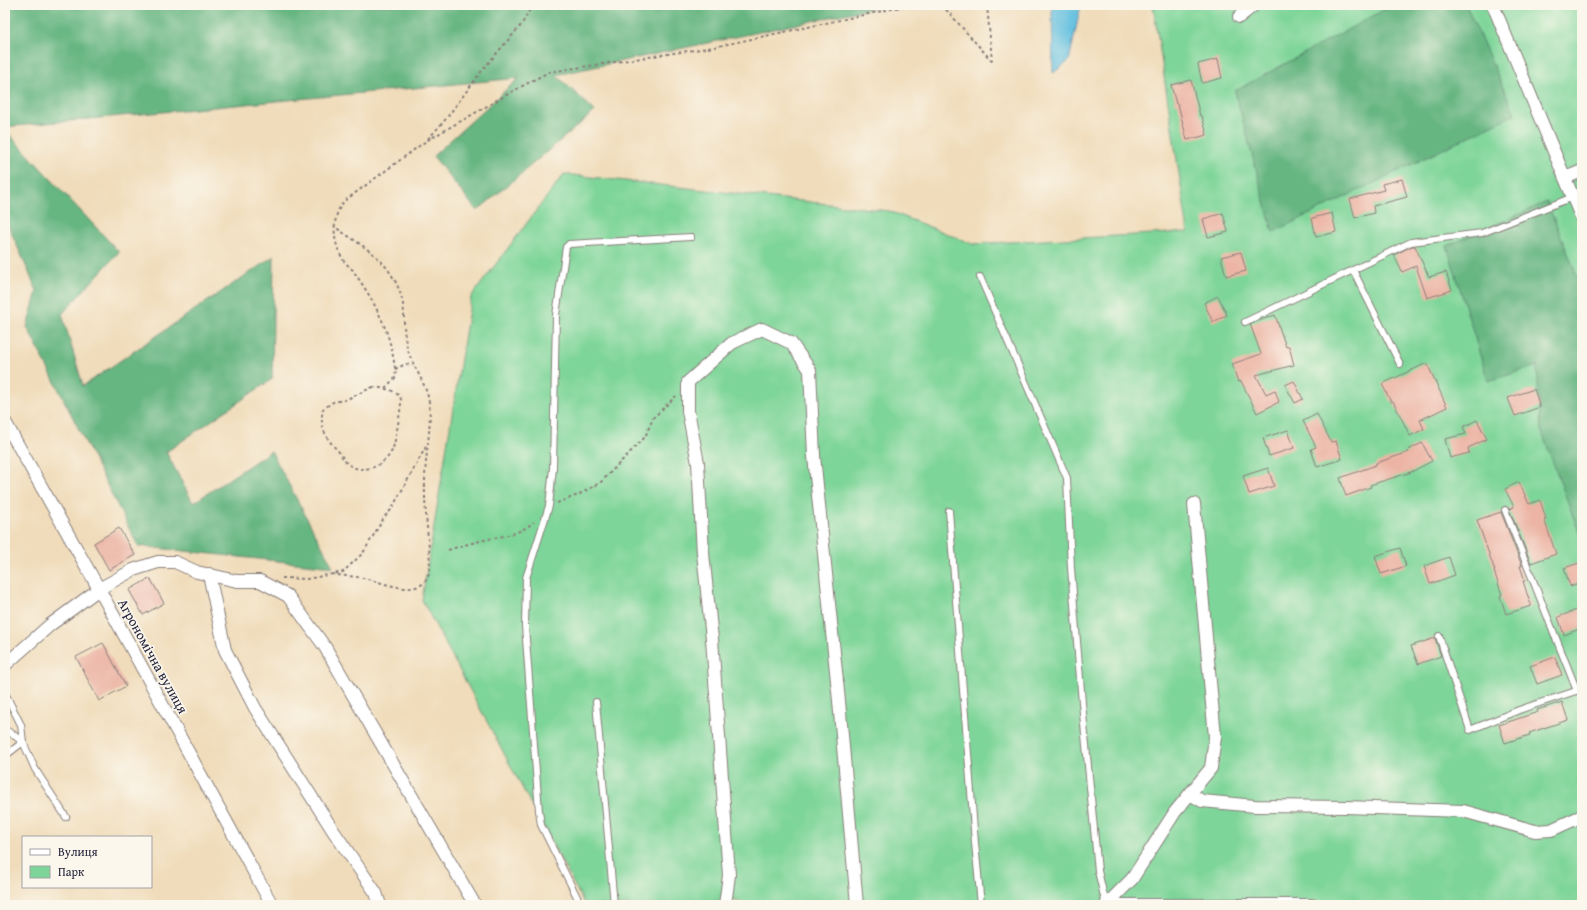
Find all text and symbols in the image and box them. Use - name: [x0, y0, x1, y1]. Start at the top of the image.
- street label: Агрономічна вулиця: [113, 595, 193, 717]
- legend: [22, 836, 152, 888]
- text: Вулиця: [58, 843, 98, 860]
- text: Парк: [58, 863, 85, 880]

